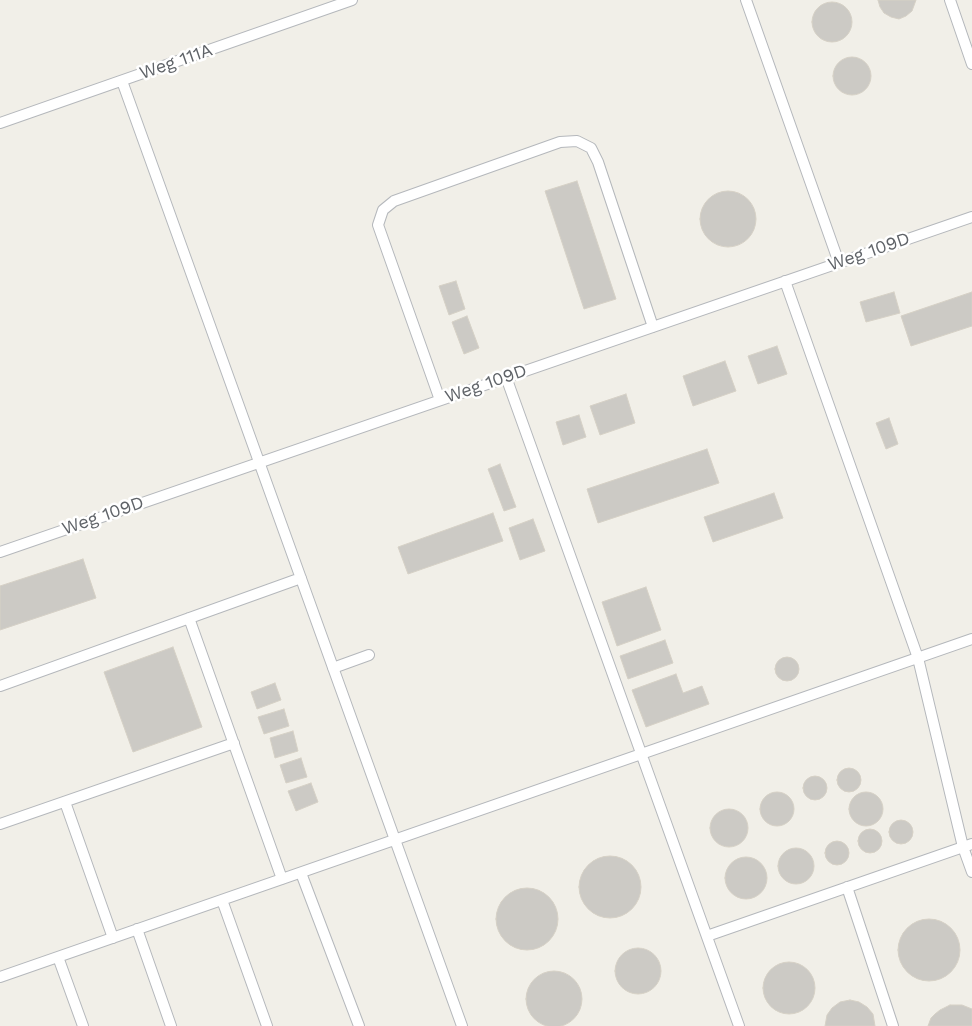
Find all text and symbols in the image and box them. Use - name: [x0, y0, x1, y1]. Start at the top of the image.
- street label: Weg 111A: [137, 39, 215, 85]
- street label: Weg 109D: [825, 228, 913, 276]
- street label: Weg 109D: [442, 360, 530, 408]
- street label: Weg 109D: [59, 492, 147, 540]

